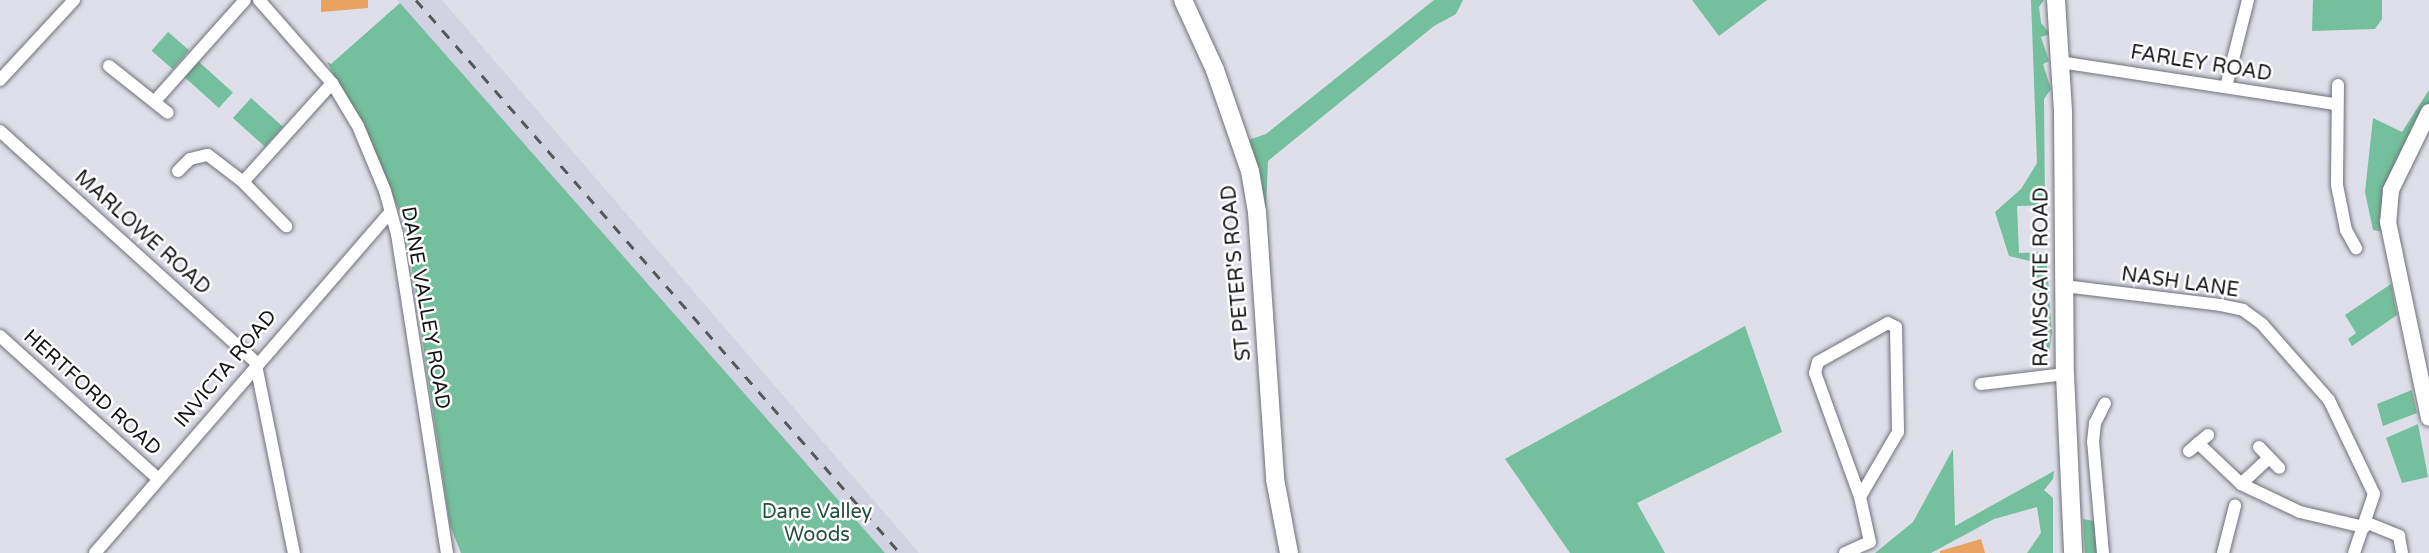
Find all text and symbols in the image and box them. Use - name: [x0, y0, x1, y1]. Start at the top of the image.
- street label: FARLEY ROAD: [2129, 41, 2273, 87]
- street label: MARLOWE ROAD: [69, 166, 215, 300]
- street label: ST PETER'S ROAD: [1217, 184, 1257, 362]
- street label: RAMSGATE ROAD: [2030, 187, 2054, 367]
- street label: DANE VALLEY ROAD: [395, 205, 455, 411]
- street label: NASH LANE: [2120, 263, 2240, 303]
- street label: INVICTA ROAD: [170, 305, 282, 433]
- street label: HERTFORD ROAD: [18, 325, 166, 461]
- park label: Dane Valley Woods: [762, 500, 872, 547]

